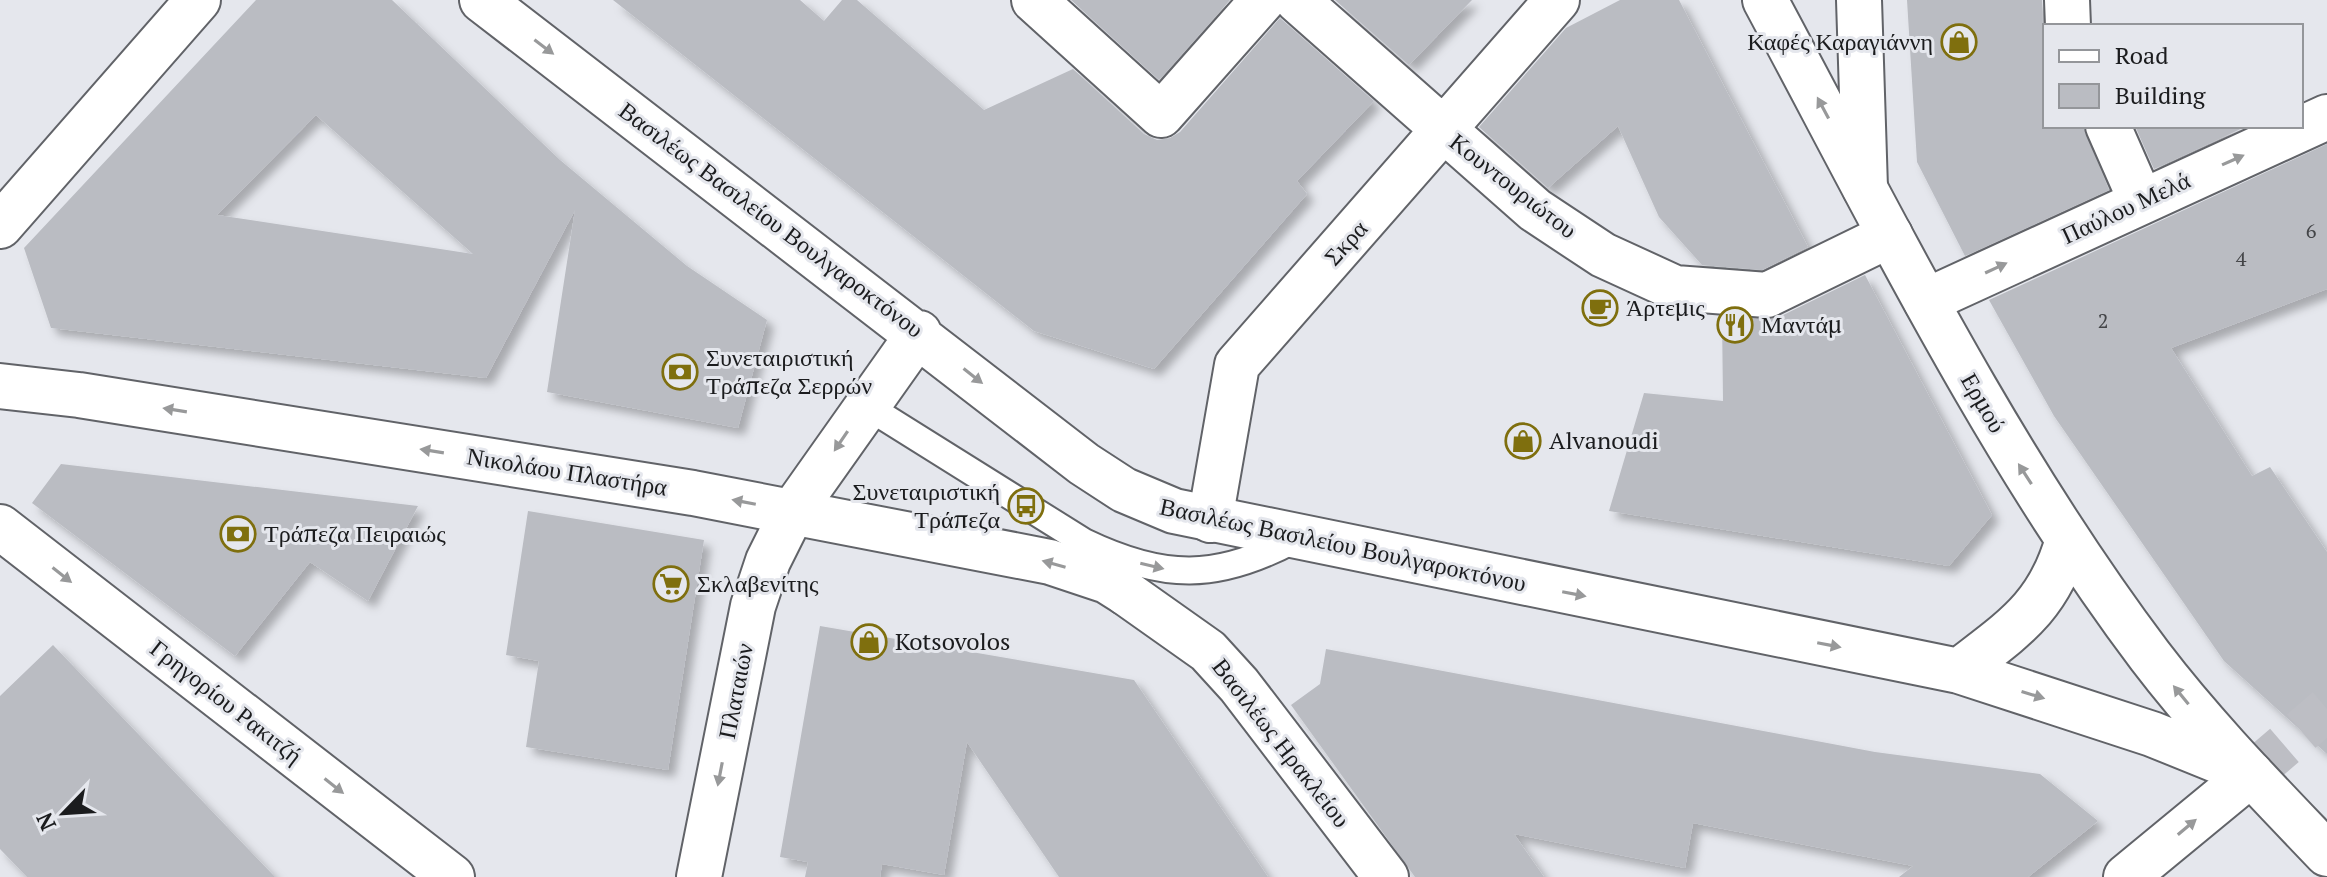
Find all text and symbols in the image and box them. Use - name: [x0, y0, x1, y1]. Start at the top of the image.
- shop icon: Καφές Καραγιάννη: [1940, 23, 1978, 61]
- legend: [2043, 24, 2303, 128]
- place label: Καφές Καραγιάννη: [1747, 25, 1933, 57]
- one-way arrow: [534, 39, 555, 55]
- text: Road: [2115, 39, 2169, 71]
- text: Building: [2115, 79, 2206, 111]
- street label: Βασιλέως Βασιλείου Βουλγαροκτόνου: [613, 94, 931, 344]
- one-way arrow: [1816, 97, 1829, 120]
- street label: Κουντουριώτου: [1443, 125, 1584, 245]
- one-way arrow: [2221, 153, 2244, 166]
- street label: Παύλου Μελά: [2056, 163, 2196, 251]
- street label: Σκρα: [1316, 213, 1374, 272]
- house number: 6: [2306, 217, 2317, 244]
- house number: 4: [2236, 245, 2247, 272]
- one-way arrow: [1985, 261, 2008, 275]
- cafe icon: Άρτεμις: [1581, 289, 1619, 327]
- place label: Άρτεμις: [1626, 291, 1705, 323]
- restaurant icon: Μαντάμ: [1716, 306, 1754, 344]
- house number: 2: [2098, 307, 2108, 334]
- place label: Μαντάμ: [1761, 308, 1842, 340]
- place label: Συνεταιριστική Τράπεζα Σερρών: [706, 341, 872, 401]
- bank icon: Συνεταιριστική Τράπεζα Σερρών: [661, 353, 699, 391]
- one-way arrow: [963, 367, 983, 383]
- street label: Ερμού: [1954, 367, 2014, 438]
- one-way arrow: [163, 403, 188, 416]
- shop icon: Alvanoudi: [1504, 422, 1542, 460]
- place label: Alvanoudi: [1549, 424, 1659, 456]
- one-way arrow: [833, 431, 848, 452]
- street label: Νικολάου Πλαστήρα: [465, 439, 670, 503]
- one-way arrow: [419, 444, 444, 457]
- one-way arrow: [2018, 463, 2033, 484]
- place label: Συνεταιριστική Τράπεζα: [852, 475, 1000, 535]
- bus stop icon: Συνεταιριστική Τράπεζα: [1007, 487, 1045, 525]
- street label: Βασιλέως Βασιλείου Βουλγαροκτόνου: [1157, 490, 1529, 599]
- one-way arrow: [731, 496, 756, 508]
- bank icon: Τράπεζα Πειραιώς: [219, 515, 257, 553]
- place label: Τράπεζα Πειραιώς: [264, 517, 446, 549]
- one-way arrow: [1041, 557, 1065, 570]
- one-way arrow: [1139, 560, 1164, 573]
- supermarket icon: Σκλαβενίτης: [652, 565, 690, 603]
- one-way arrow: [52, 566, 72, 583]
- place label: Σκλαβενίτης: [697, 567, 819, 599]
- one-way arrow: [1561, 588, 1586, 601]
- shop icon: Kotsovolos: [850, 623, 888, 661]
- place label: Kotsovolos: [895, 625, 1010, 657]
- street label: Γρηγορίου Ρακιτζή: [144, 632, 309, 771]
- one-way arrow: [1816, 639, 1841, 652]
- street label: Πλαταιών: [710, 640, 760, 741]
- street label: Βασιλέως Ηρακλείου: [1206, 651, 1358, 834]
- one-way arrow: [2173, 685, 2190, 705]
- one-way arrow: [2021, 690, 2045, 702]
- one-way arrow: [713, 761, 725, 786]
- north arrow: [24, 773, 104, 853]
- one-way arrow: [324, 777, 344, 793]
- text: N: [29, 808, 62, 835]
- one-way arrow: [2176, 819, 2196, 836]

